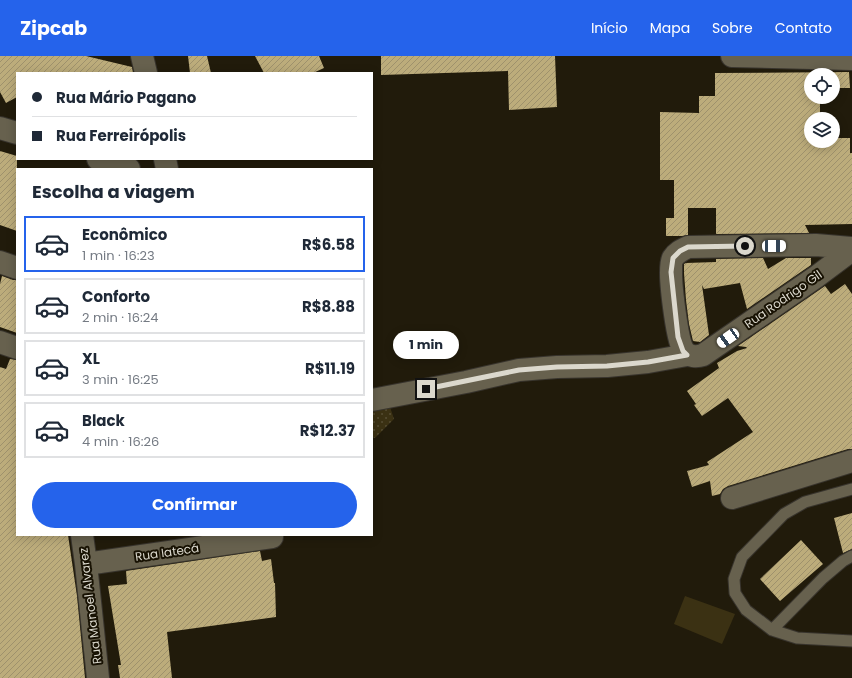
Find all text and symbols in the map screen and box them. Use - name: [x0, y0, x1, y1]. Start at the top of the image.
- text: Zipcab: [20, 15, 87, 42]
- text: Início: [591, 18, 628, 38]
- text: Mapa: [650, 18, 690, 38]
- text: Sobre: [712, 18, 753, 38]
- text: Contato: [775, 18, 832, 38]
- map controls: [804, 68, 840, 148]
- button: locate: [804, 68, 840, 104]
- text: Rua Mário Pagano: [56, 87, 196, 108]
- button: layers: [804, 112, 840, 148]
- text: Rua Ferreirópolis: [56, 125, 186, 146]
- text: Escolha a viagem: [32, 179, 195, 204]
- text: Econômico: [82, 224, 167, 245]
- icon: car: [34, 226, 70, 262]
- text: R$6.58: [302, 234, 355, 255]
- route start: [736, 237, 754, 255]
- car: [762, 240, 786, 252]
- text: 1 min · 16:23: [82, 246, 155, 265]
- street label: Rua Rodrigo Gil: [741, 266, 825, 332]
- text: Conforto: [82, 286, 150, 307]
- icon: car: [34, 288, 70, 324]
- text: R$8.88: [302, 296, 355, 317]
- text: 2 min · 16:24: [82, 308, 158, 327]
- car: [715, 326, 741, 350]
- callout: 1 min: [393, 331, 459, 359]
- text: 1 min: [409, 335, 443, 354]
- text: XL: [82, 348, 100, 369]
- icon: car: [34, 350, 70, 386]
- text: R$11.19: [305, 358, 355, 379]
- text: 3 min · 16:25: [82, 370, 159, 389]
- route end: [417, 380, 435, 398]
- text: Black: [82, 410, 125, 431]
- icon: car: [34, 412, 70, 448]
- text: R$12.37: [300, 420, 355, 441]
- text: 4 min · 16:26: [82, 432, 159, 451]
- button: Confirmar: [32, 482, 357, 528]
- street label: Rua Iatecá: [134, 539, 200, 565]
- street label: Rua Manoel Alvarez: [74, 547, 106, 665]

